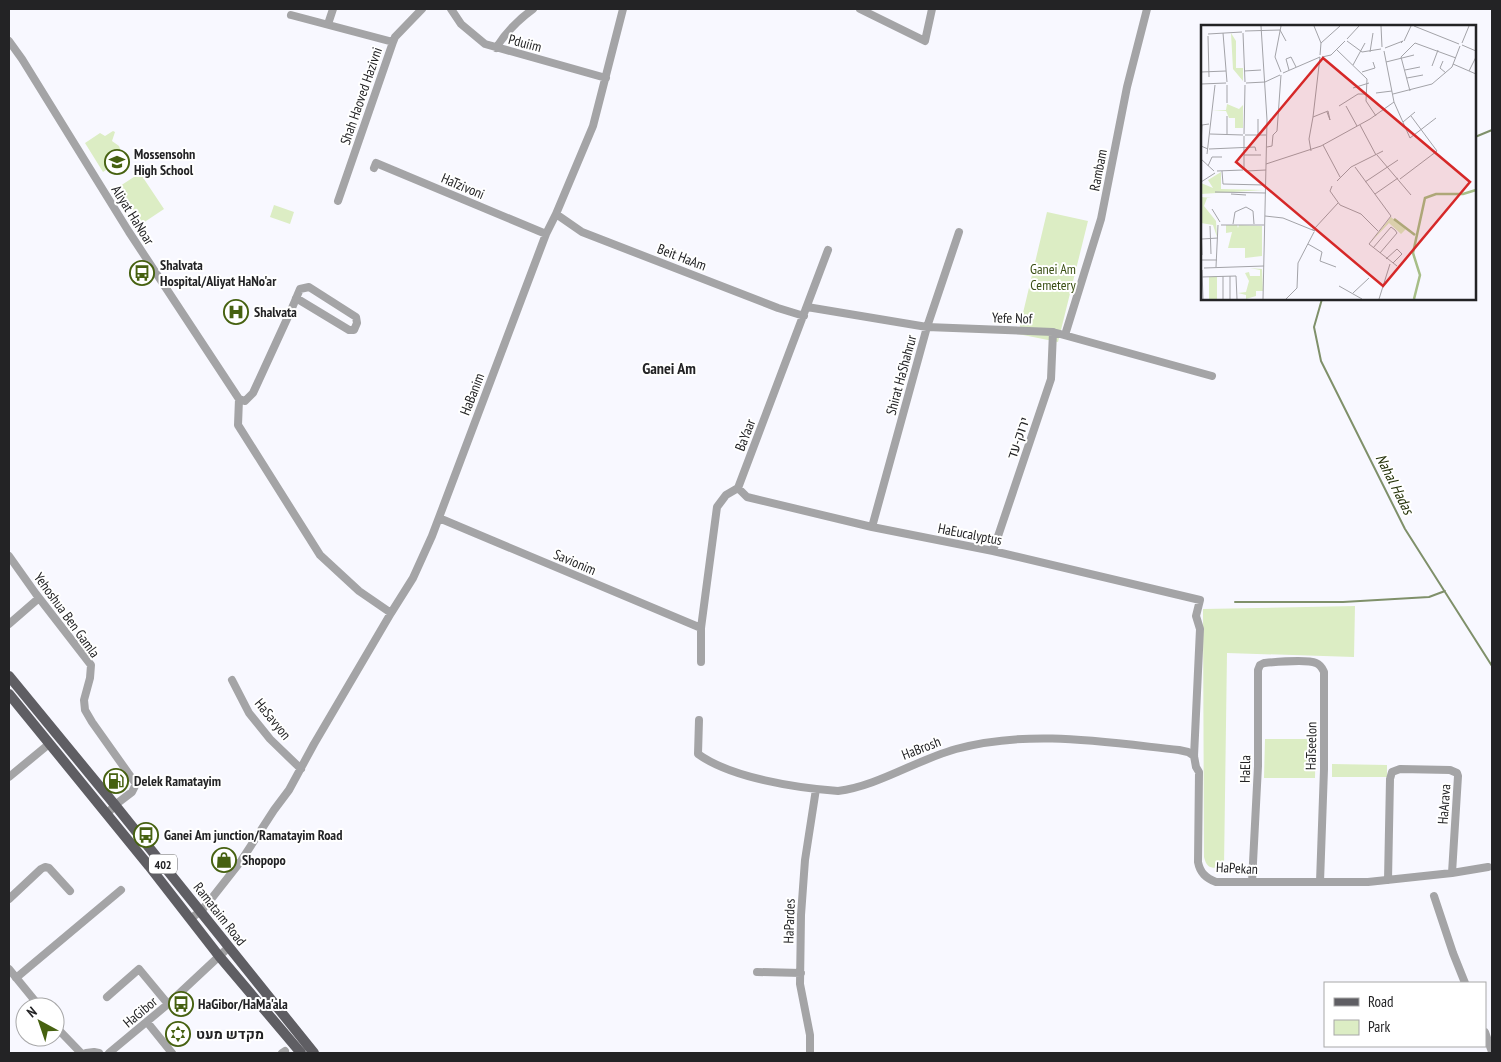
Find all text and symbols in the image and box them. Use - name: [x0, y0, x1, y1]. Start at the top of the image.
- inset map: [1201, 25, 1476, 300]
- street label: Pduiim: [506, 30, 544, 56]
- street label: Shah Haoved Hazivni: [336, 45, 386, 147]
- place label: Mossensohn High School: [134, 145, 195, 179]
- street label: Rambam: [1085, 148, 1111, 192]
- school or university icon: Mossensohn High School: [104, 149, 130, 175]
- street label: HaTzivoni: [439, 169, 487, 203]
- street label: Aliyat HaNoar: [108, 182, 158, 248]
- street label: Beit HaAm: [655, 239, 709, 275]
- place label: Shalvata Hospital/Aliyat HaNo'ar: [160, 256, 277, 290]
- bus stop icon: Shalvata Hospital/Aliyat HaNo'ar: [129, 260, 155, 286]
- park label: Ganei Am Cemetery: [1030, 260, 1076, 294]
- hospital icon: Shalvata: [223, 299, 249, 325]
- place label: Shalvata: [254, 303, 297, 321]
- street label: Yefe Nof: [991, 308, 1033, 328]
- street label: Shirat HaShahrur: [882, 333, 920, 417]
- district label: Ganei Am: [642, 358, 696, 378]
- street label: HaBanim: [456, 370, 488, 418]
- street label: ירוק-עד: [1002, 415, 1034, 461]
- street label: BaYaar: [731, 416, 759, 454]
- water label: Nahal Hadas: [1372, 451, 1419, 519]
- street label: HaEucalyptus: [936, 519, 1004, 549]
- street label: Savionim: [551, 545, 599, 579]
- street label: Yehoshua Ben Gamla: [30, 569, 104, 661]
- street label: HaSavyon: [251, 695, 295, 743]
- street label: HaTseelon: [1302, 722, 1320, 770]
- street label: HaBrosh: [899, 732, 943, 764]
- street label: HaEla: [1236, 755, 1254, 783]
- fuel station icon: Delek Ramatayim: [103, 768, 129, 794]
- place label: Delek Ramatayim: [134, 772, 221, 790]
- street label: HaArava: [1434, 783, 1454, 825]
- bus stop icon: Ganei Am junction/Ramatayim Road: [133, 822, 159, 848]
- place label: Ganei Am junction/Ramatayim Road: [164, 826, 342, 844]
- shop icon: Shopopo: [211, 847, 237, 873]
- place label: Shopopo: [242, 851, 286, 869]
- road number: 402: [149, 854, 177, 874]
- street label: HaPekan: [1216, 858, 1258, 878]
- street label: Ramataim Road: [190, 879, 250, 949]
- street label: HaPardes: [779, 898, 799, 944]
- legend: [1324, 982, 1486, 1047]
- bus stop icon: HaGibor/HaMa'ala: [168, 991, 194, 1017]
- street label: HaGibor: [119, 992, 161, 1031]
- text: Road: [1368, 992, 1394, 1011]
- place label: HaGibor/HaMa'ala: [198, 995, 288, 1013]
- north arrow: [15, 997, 65, 1047]
- text: N: [23, 1003, 40, 1021]
- text: Park: [1368, 1017, 1390, 1036]
- synagogue icon: מקדש מעט: [165, 1021, 191, 1047]
- place label: מקדש מעט: [196, 1025, 264, 1043]

